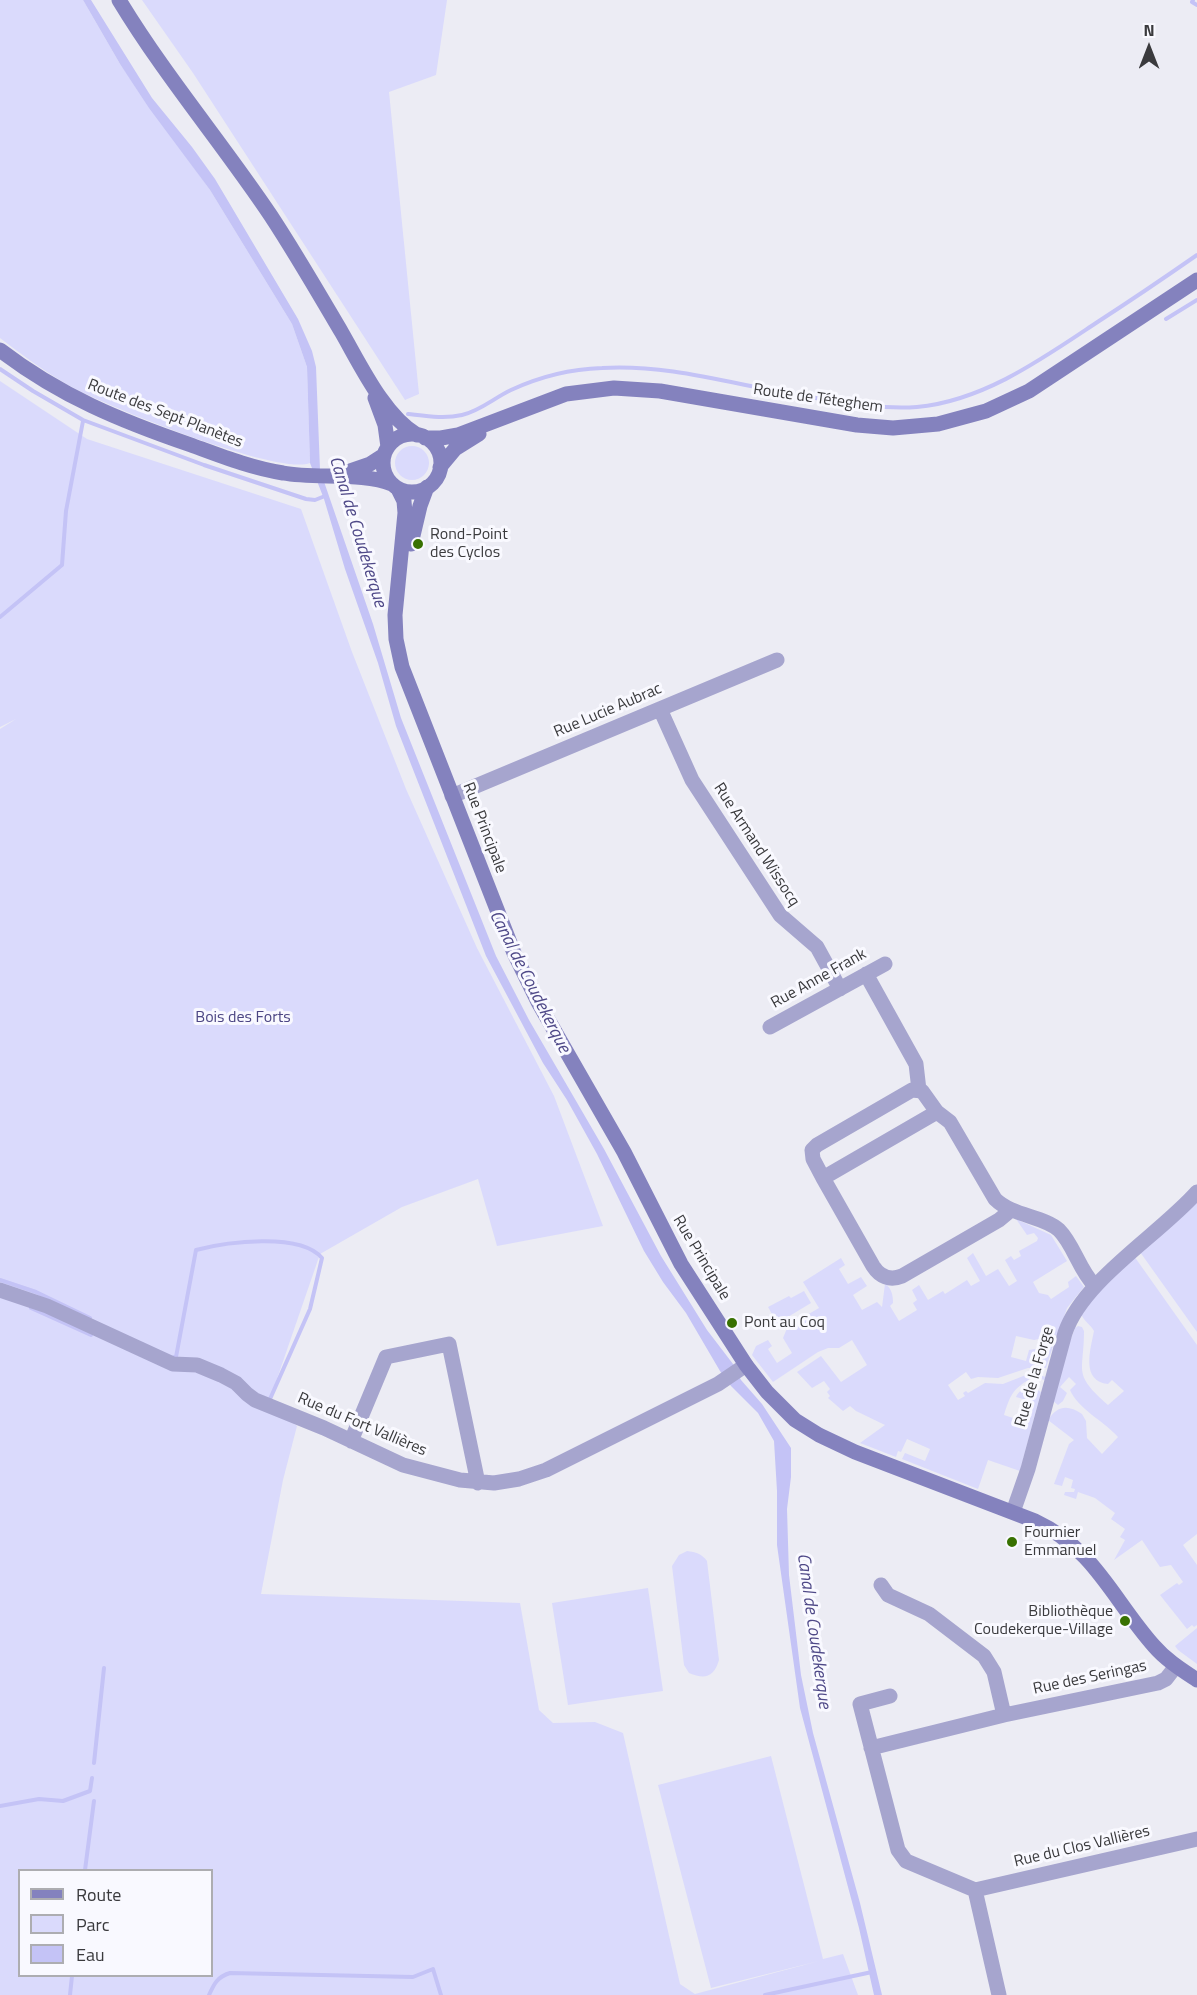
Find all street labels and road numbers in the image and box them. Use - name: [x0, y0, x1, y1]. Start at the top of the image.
- street label: Route des Sept Planètes: [85, 376, 245, 452]
- street label: Route de Téteghem: [752, 380, 884, 418]
- street label: Rue Lucie Aubrac: [551, 680, 665, 742]
- street label: Rue Principale: [458, 780, 510, 876]
- street label: Rue Armand Wissocq: [709, 780, 803, 910]
- street label: Rue Anne Frank: [768, 945, 870, 1013]
- street label: Rue Principale: [668, 1212, 734, 1304]
- street label: Rue de la Forge: [1012, 1325, 1058, 1429]
- street label: Rue du Fort Vallières: [295, 1389, 429, 1461]
- street label: Rue des Seringas: [1032, 1657, 1148, 1699]
- street label: Rue du Clos Vallières: [1012, 1822, 1152, 1872]

